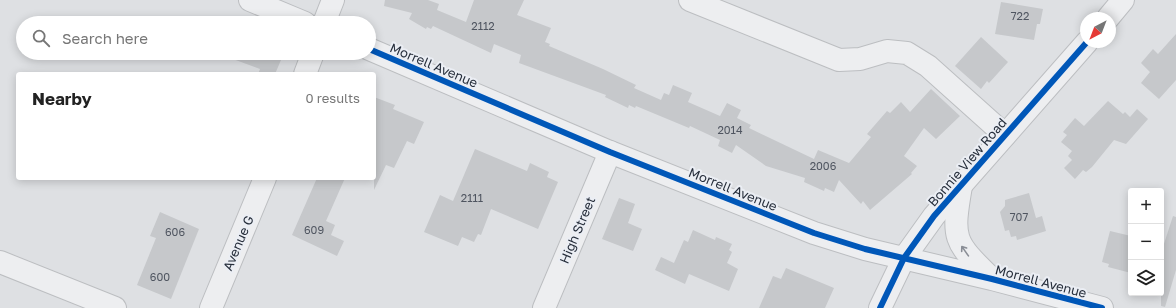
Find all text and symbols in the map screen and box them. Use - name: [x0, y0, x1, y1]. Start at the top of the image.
- house number: 722: [1011, 9, 1029, 22]
- north arrow: [1080, 12, 1116, 48]
- search box: [16, 16, 376, 60]
- house number: 2112: [471, 19, 495, 32]
- icon: search: [30, 27, 52, 49]
- text: Search here: [62, 29, 148, 47]
- street label: Morrell Avenue: [388, 39, 480, 91]
- text: Nearby: [32, 88, 92, 109]
- text: 0 results: [305, 90, 360, 106]
- street label: Bonnie View Road: [924, 114, 1010, 210]
- house number: 2014: [717, 123, 743, 136]
- house number: 2006: [810, 159, 837, 172]
- street label: Morrell Avenue: [686, 164, 780, 214]
- map controls: [1128, 188, 1164, 296]
- button: +: [1128, 188, 1164, 224]
- house number: 2111: [461, 191, 483, 204]
- street label: High Street: [556, 194, 598, 266]
- house number: 707: [1010, 210, 1028, 223]
- street label: Avenue G: [219, 213, 257, 273]
- house number: 609: [304, 223, 324, 236]
- button: −: [1128, 224, 1164, 260]
- house number: 606: [165, 225, 185, 238]
- one-way arrow: [961, 246, 969, 257]
- button: layers: [1128, 260, 1164, 296]
- street label: Morrell Avenue: [994, 261, 1088, 301]
- house number: 600: [150, 270, 170, 283]

